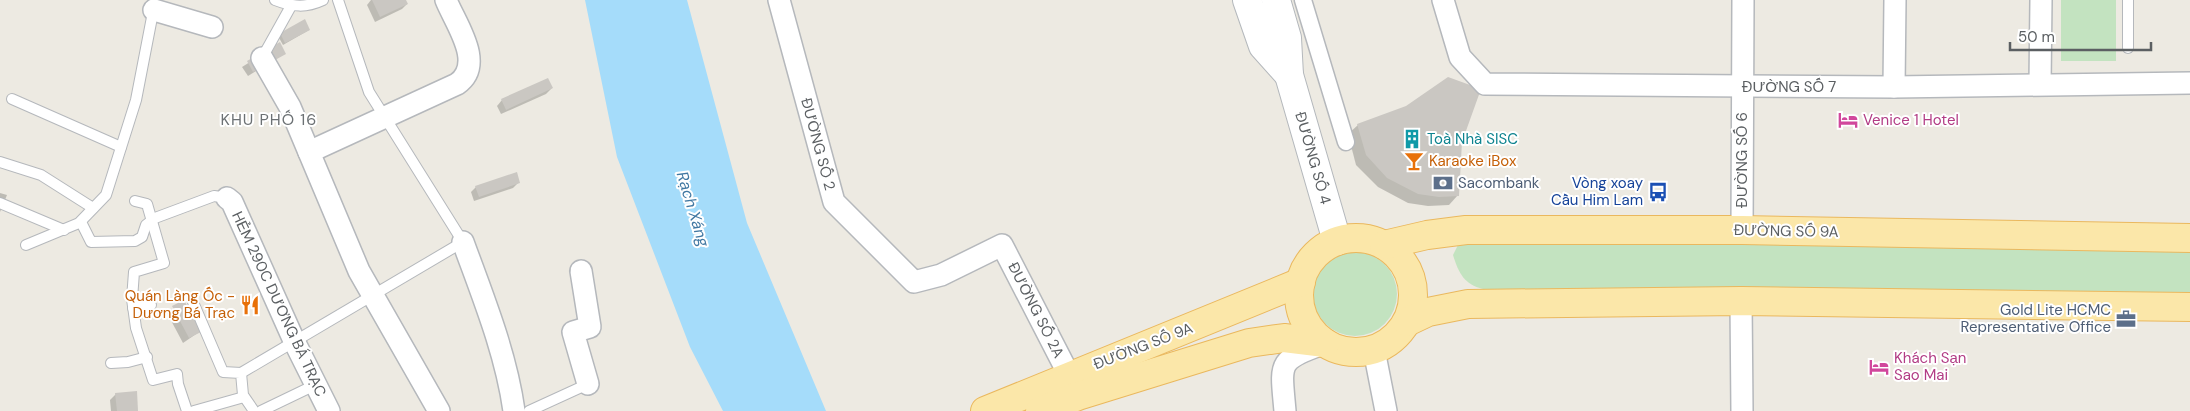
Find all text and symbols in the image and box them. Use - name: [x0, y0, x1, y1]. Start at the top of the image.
- scale bar: [2010, 20, 2151, 52]
- text: 50 m: [2018, 27, 2055, 47]
- street label: ĐƯỜNG SỐ 7: [1742, 77, 1836, 97]
- street label: ĐƯỜNG SỐ 2: [796, 96, 840, 192]
- district label: KHU PHỐ 16: [221, 109, 317, 130]
- street label: ĐƯỜNG SỐ 4: [1290, 109, 1336, 207]
- hotel icon: Venice 1 Hotel: [1837, 109, 1859, 131]
- place label: Venice 1 Hotel: [1863, 110, 1959, 130]
- street label: ĐƯỜNG SỐ 6: [1732, 112, 1752, 208]
- building icon: Toà Nhà SISC: [1401, 128, 1423, 150]
- place label: Toà Nhà SISC: [1427, 129, 1518, 149]
- bar icon: Karaoke iBox: [1403, 150, 1425, 172]
- place label: Karaoke iBox: [1429, 151, 1517, 171]
- water label: Rạch Xáng: [672, 169, 715, 250]
- bank icon: Sacombank: [1432, 172, 1454, 194]
- place label: Sacombank: [1458, 173, 1540, 193]
- place label: Vòng xoay Cầu Him Lam: [1551, 173, 1644, 210]
- bus stop icon: Vòng xoay Cầu Him Lam: [1647, 181, 1669, 203]
- street label: HẺM 290C DƯƠNG BÁ TRẠC: [227, 208, 331, 400]
- street label: ĐƯỜNG SỐ 9A: [1733, 220, 1839, 242]
- street label: ĐƯỜNG SỐ 2A: [1003, 259, 1069, 361]
- place label: Quán Làng Ốc - Dương Bá Trạc: [125, 286, 235, 323]
- restaurant icon: Quán Làng Ốc - Dương Bá Trạc: [239, 294, 261, 316]
- place label: Gold Lite HCMC Representative Office: [1961, 300, 2111, 337]
- office icon: Gold Lite HCMC Representative Office: [2115, 308, 2137, 330]
- street label: ĐƯỜNG SỐ 9A: [1090, 318, 1196, 374]
- place label: Khách Sạn Sao Mai: [1894, 348, 1966, 385]
- hotel icon: Khách Sạn Sao Mai: [1868, 356, 1890, 378]

